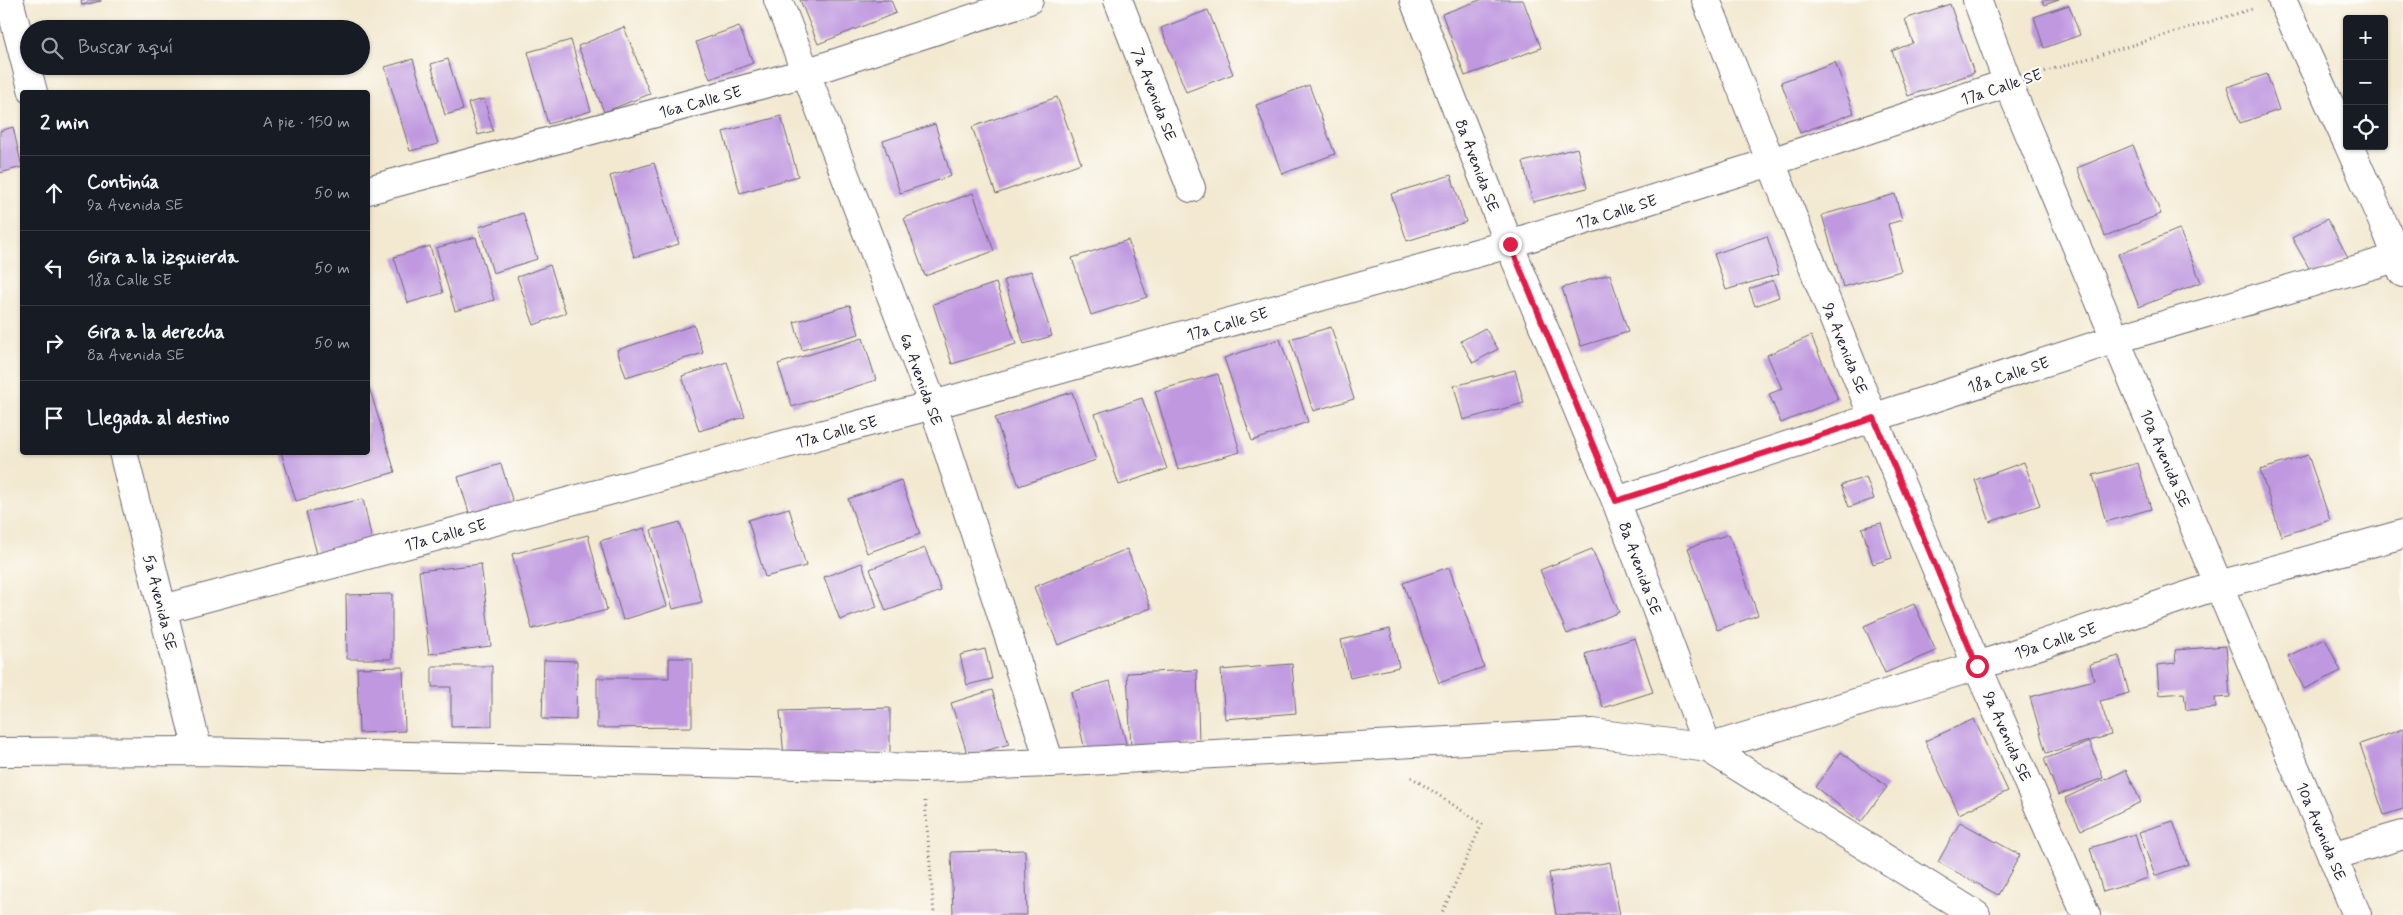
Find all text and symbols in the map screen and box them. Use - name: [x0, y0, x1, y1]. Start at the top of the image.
- map controls: [2343, 15, 2388, 150]
- button: +: [2343, 15, 2388, 60]
- search box: [20, 20, 370, 75]
- icon: search: [38, 34, 66, 62]
- text: Buscar aquí: [78, 35, 173, 60]
- street label: 7a Avenida SE: [1126, 45, 1181, 144]
- button: −: [2343, 60, 2388, 105]
- street label: 17a Calle SE: [1958, 64, 2045, 110]
- street label: 16a Calle SE: [657, 81, 744, 124]
- button: locate: [2343, 105, 2388, 150]
- text: 2 min: [40, 109, 89, 137]
- text: A pie · 150 m: [263, 112, 350, 133]
- street label: 8a Avenida SE: [1449, 116, 1504, 215]
- text: Continúa: [87, 170, 159, 195]
- icon: ahead: [40, 179, 68, 207]
- text: 50 m: [314, 183, 350, 204]
- street label: 17a Calle SE: [1573, 190, 1660, 235]
- text: 9a Avenida SE: [87, 195, 183, 216]
- route end: [1499, 233, 1522, 256]
- text: Gira a la izquierda: [87, 245, 238, 270]
- icon: left: [40, 254, 68, 282]
- text: 50 m: [314, 258, 350, 279]
- text: 18a Calle SE: [87, 270, 172, 291]
- street label: 9a Avenida SE: [1817, 300, 1872, 397]
- street label: 17a Calle SE: [1184, 303, 1271, 346]
- text: Gira a la derecha: [87, 320, 225, 345]
- icon: right: [40, 329, 68, 357]
- street label: 6a Avenida SE: [894, 331, 947, 429]
- text: 50 m: [314, 333, 350, 354]
- text: 8a Avenida SE: [87, 345, 185, 366]
- street label: 18a Calle SE: [1965, 352, 2052, 399]
- icon: arrive: [40, 404, 68, 432]
- text: Llegada al destino: [87, 406, 229, 431]
- street label: 10a Avenida SE: [2134, 406, 2195, 511]
- street label: 17a Calle SE: [793, 411, 880, 453]
- street label: 17a Calle SE: [402, 514, 489, 556]
- street label: 8a Avenida SE: [1613, 519, 1666, 618]
- street label: 5a Avenida SE: [137, 552, 182, 652]
- street label: 19a Calle SE: [2012, 618, 2099, 665]
- route start: [1966, 655, 1989, 678]
- street label: 9a Avenida SE: [1977, 688, 2036, 785]
- street label: 10a Avenida SE: [2290, 779, 2351, 884]

